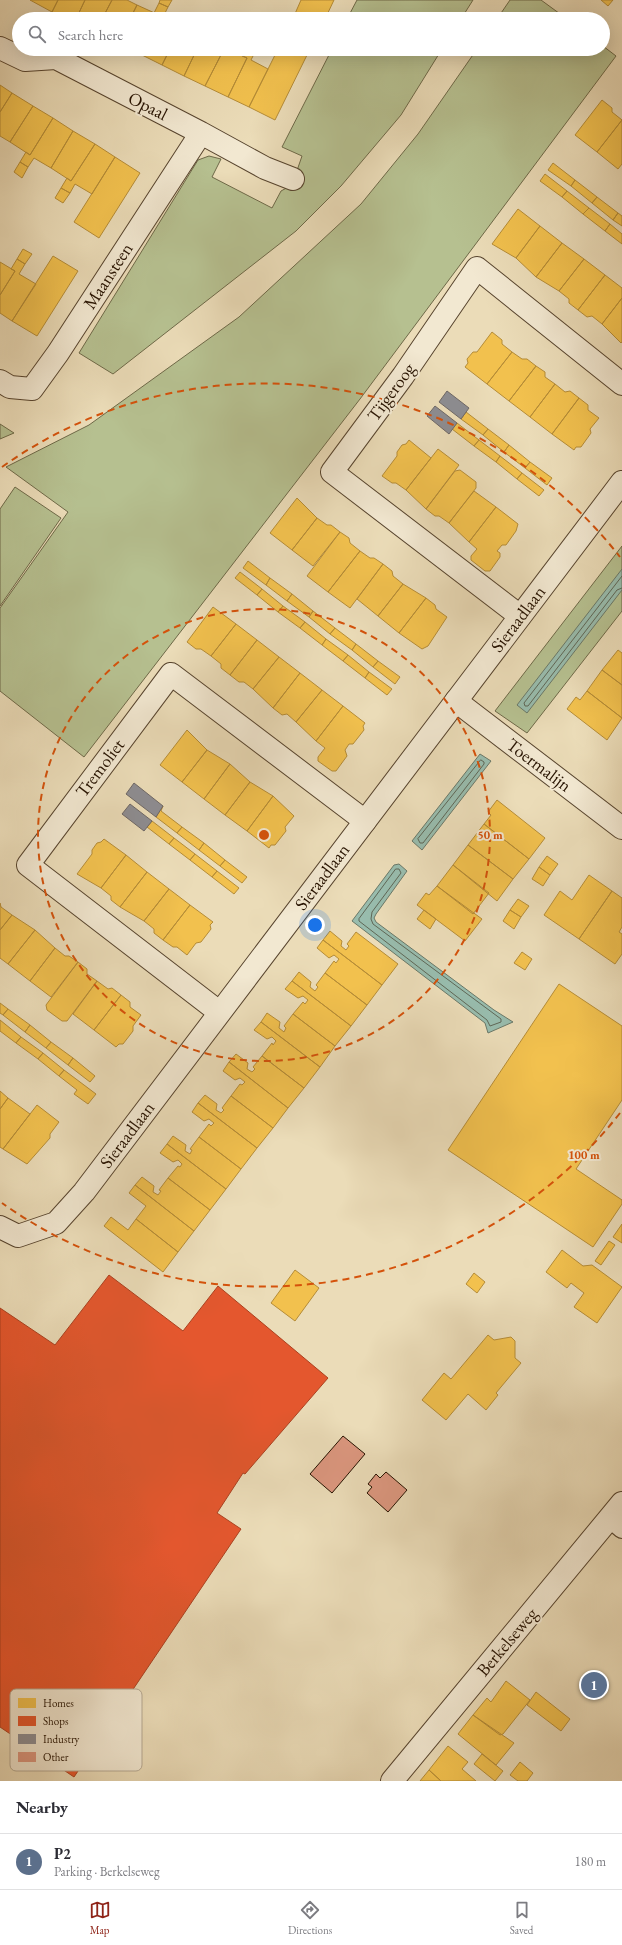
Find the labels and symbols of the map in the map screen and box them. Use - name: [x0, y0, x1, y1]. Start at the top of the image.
- street label: Opaal: [125, 86, 172, 125]
- street label: Maansteen: [78, 238, 138, 313]
- street label: Tijgeroog: [362, 358, 420, 426]
- street label: Sieraadlaan: [485, 580, 550, 657]
- street label: Toermalijn: [502, 733, 577, 797]
- street label: Tremoliet: [70, 734, 129, 802]
- text: 50 m: [477, 827, 503, 843]
- centre of rings: [257, 828, 271, 842]
- street label: Sieraadlaan: [289, 838, 354, 915]
- your location: [305, 915, 325, 935]
- street label: Sieraadlaan: [94, 1096, 159, 1173]
- text: 100 m: [568, 1147, 600, 1163]
- street label: Berkelseweg: [471, 1602, 542, 1681]
- pin: 1: [581, 1670, 607, 1700]
- legend: [10, 1689, 142, 1771]
- text: Homes: [43, 1696, 74, 1710]
- text: Shops: [43, 1714, 69, 1728]
- text: Industry: [43, 1732, 80, 1746]
- text: Other: [43, 1750, 69, 1764]

